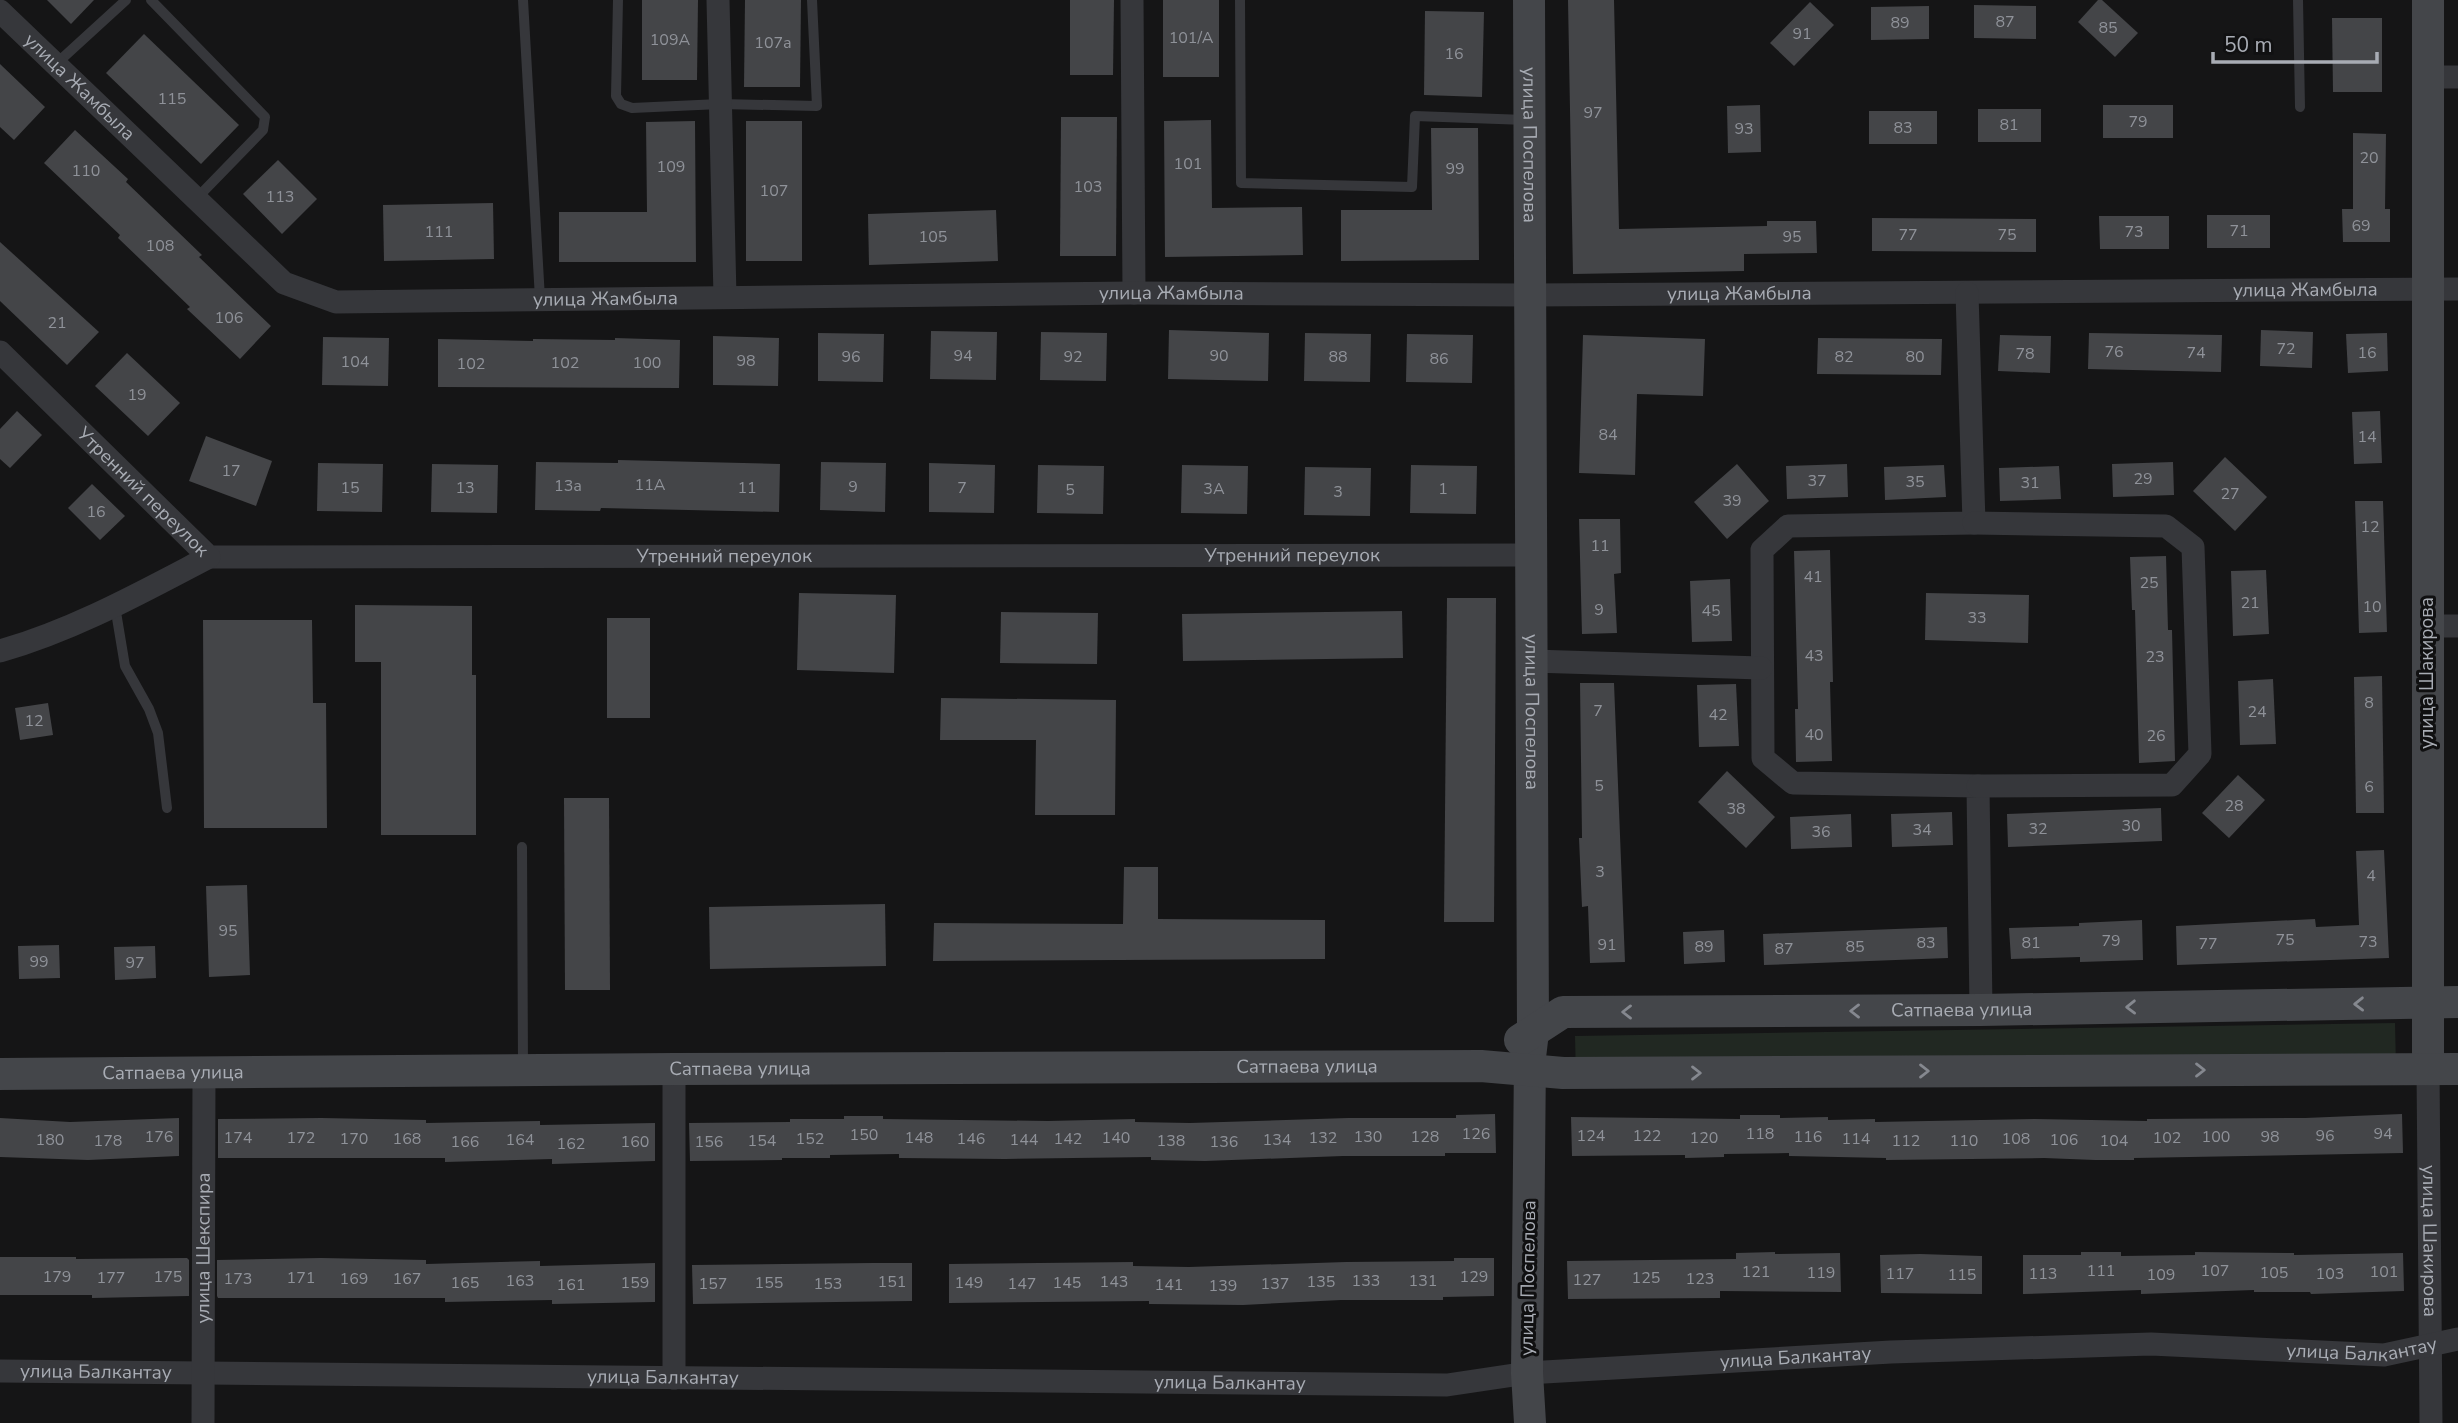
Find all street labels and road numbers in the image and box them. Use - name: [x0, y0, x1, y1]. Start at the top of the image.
- street label: улица Жамбыла: [18, 28, 141, 147]
- street label: улица Поспелова: [1516, 67, 1543, 223]
- street label: улица Жамбыла: [2233, 277, 2378, 303]
- street label: улица Жамбыла: [1099, 280, 1244, 307]
- street label: улица Жамбыла: [1667, 280, 1812, 307]
- street label: улица Жамбыла: [533, 285, 678, 313]
- street label: Утренний переулок: [70, 421, 215, 563]
- street label: Утренний переулок: [1203, 542, 1380, 568]
- street label: Утренний переулок: [635, 543, 812, 569]
- street label: улица Шакирова: [2414, 597, 2440, 749]
- street label: улица Поспелова: [1518, 634, 1545, 790]
- street label: Сатпаева улица: [1891, 996, 2033, 1023]
- street label: Сатпаева улица: [1236, 1053, 1378, 1080]
- street label: Сатпаева улица: [669, 1055, 811, 1082]
- street label: Сатпаева улица: [102, 1059, 244, 1086]
- street label: улица Шакирова: [2416, 1165, 2443, 1317]
- street label: улица Шекспира: [190, 1172, 217, 1324]
- street label: улица Поспелова: [1514, 1200, 1542, 1356]
- street label: улица Балкантау: [2286, 1331, 2439, 1368]
- street label: улица Балкантау: [1719, 1340, 1872, 1375]
- street label: улица Балкантау: [20, 1358, 172, 1386]
- street label: улица Балкантау: [587, 1364, 739, 1391]
- street label: улица Балкантау: [1154, 1369, 1306, 1397]

